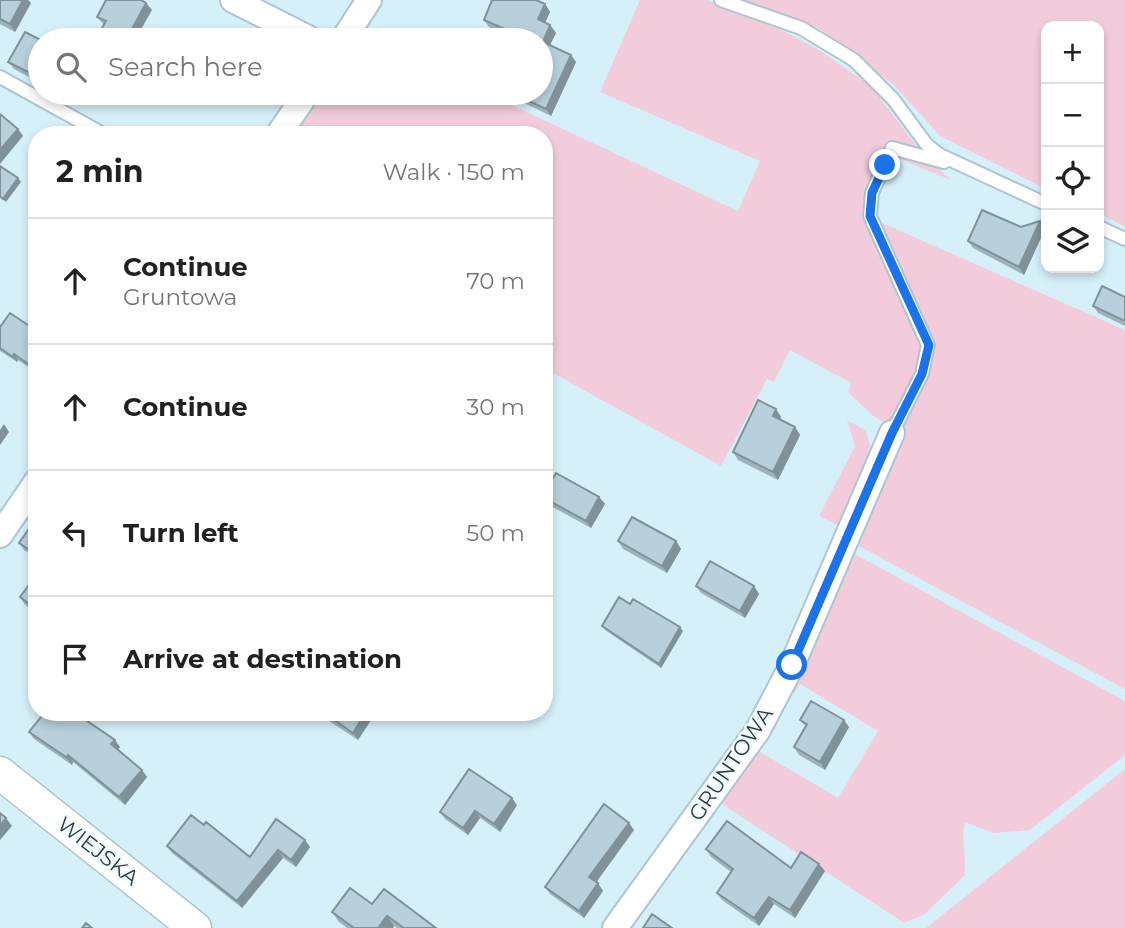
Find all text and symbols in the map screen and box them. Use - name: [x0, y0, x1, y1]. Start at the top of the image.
- map controls: [1041, 21, 1104, 273]
- button: +: [1041, 21, 1104, 84]
- search box: [28, 28, 553, 105]
- icon: search: [52, 48, 90, 86]
- text: Search here: [108, 51, 263, 83]
- button: −: [1041, 84, 1104, 147]
- button: locate: [1041, 147, 1104, 210]
- route end: [869, 149, 900, 180]
- text: 2 min: [56, 153, 143, 190]
- text: Walk · 150 m: [382, 158, 525, 186]
- button: layers: [1041, 210, 1104, 273]
- text: Continue: [123, 251, 248, 283]
- icon: ahead: [56, 262, 94, 300]
- text: 70 m: [466, 267, 525, 295]
- text: Gruntowa: [123, 283, 237, 311]
- icon: ahead: [56, 388, 94, 426]
- text: Continue: [123, 391, 248, 423]
- text: 30 m: [466, 393, 525, 421]
- icon: left: [56, 514, 94, 552]
- text: Turn left: [123, 517, 239, 549]
- text: 50 m: [466, 519, 525, 547]
- icon: arrive: [56, 640, 94, 678]
- text: Arrive at destination: [123, 643, 402, 675]
- route start: [776, 649, 807, 680]
- street label: GRUNTOWA: [683, 701, 778, 825]
- street label: WIEJSKA: [53, 811, 145, 891]

